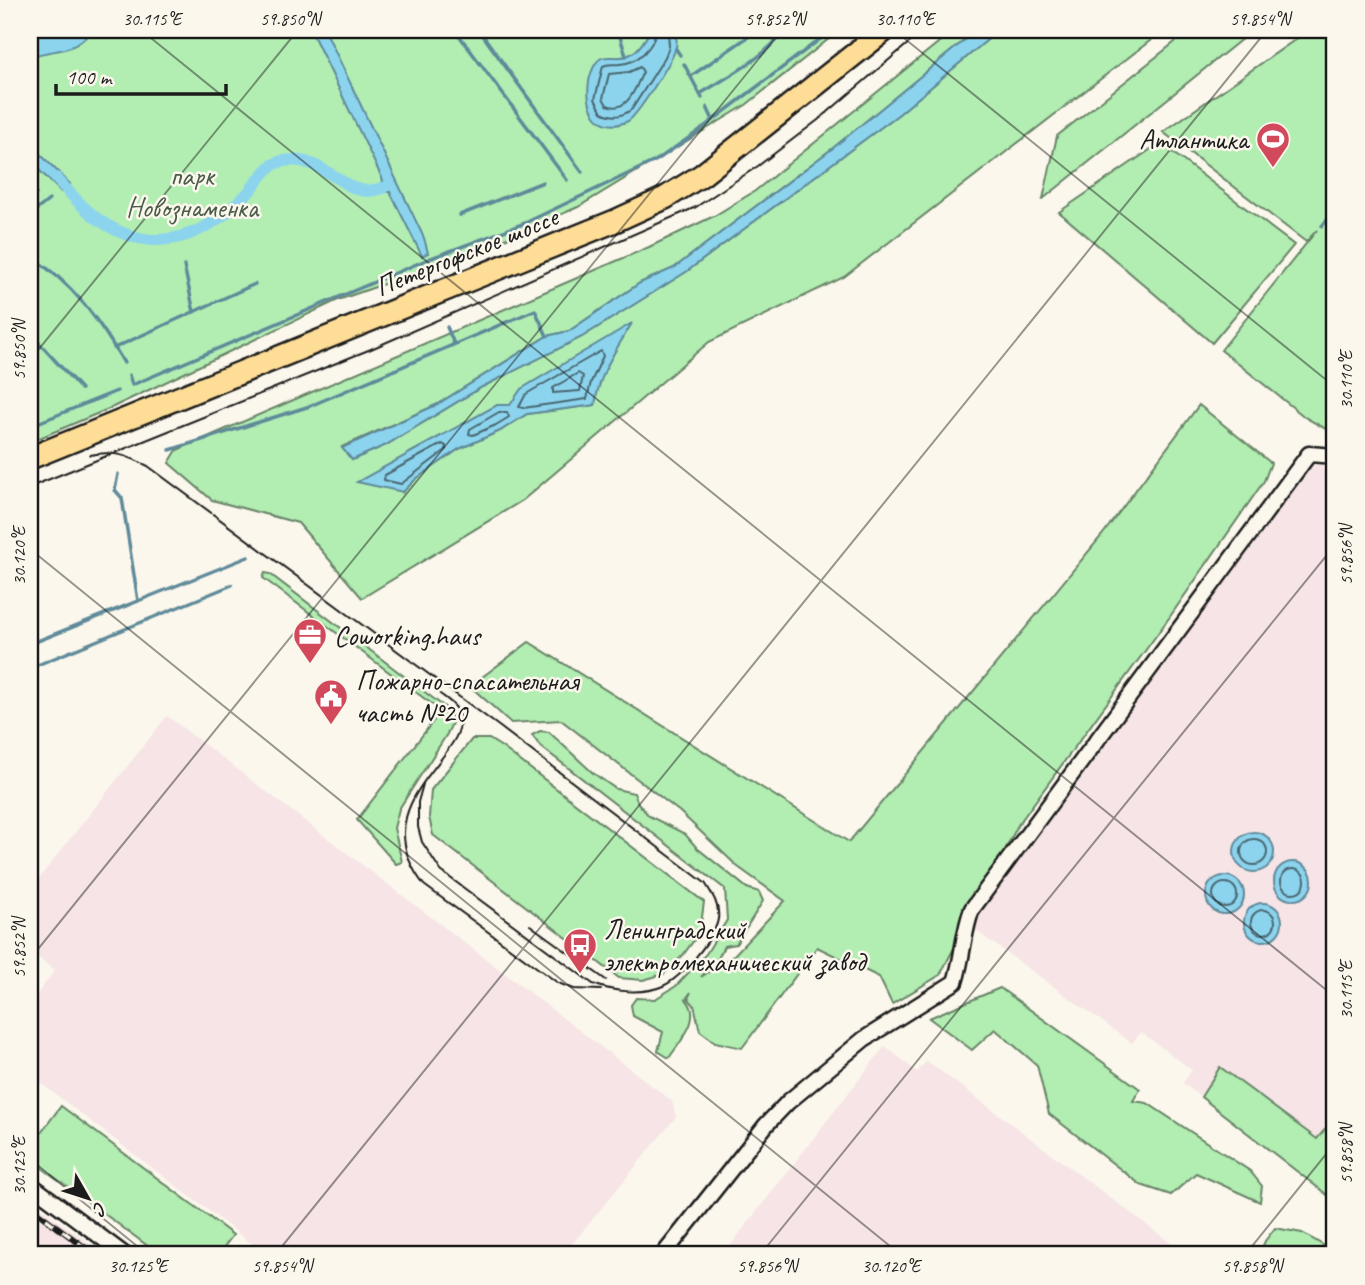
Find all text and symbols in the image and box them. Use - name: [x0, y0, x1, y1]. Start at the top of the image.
- text: 30.115°E: [123, 8, 184, 30]
- text: 59.850°N: [260, 8, 323, 30]
- text: 59.852°N: [745, 8, 808, 30]
- text: 30.110°E: [876, 8, 937, 30]
- text: 59.854°N: [1230, 8, 1293, 30]
- scale bar: [56, 52, 226, 96]
- text: 100 m: [66, 64, 113, 90]
- sports icon: Атлантика: [1254, 120, 1292, 169]
- place label: Атлантика: [1139, 122, 1251, 157]
- park label: парк Новознаменка: [126, 158, 260, 225]
- street label: Петергофское шоссе: [370, 198, 564, 304]
- text: 59.850°N: [8, 317, 30, 380]
- text: 30.110°E: [1335, 348, 1357, 409]
- text: 59.856°N: [1335, 522, 1357, 585]
- text: 30.120°E: [8, 524, 30, 585]
- office icon: Coworking.haus: [291, 616, 329, 665]
- place label: Coworking.haus: [334, 618, 482, 653]
- place label: Пожарно-спасательная часть №20: [356, 663, 581, 730]
- public building icon: Пожарно-спасательная часть №20: [312, 677, 350, 726]
- place label: Ленинградский электромеханический завод: [604, 912, 868, 980]
- text: 59.852°N: [8, 915, 30, 978]
- bus stop icon: Ленинградский электромеханический завод: [561, 926, 599, 975]
- text: 30.115°E: [1335, 958, 1357, 1019]
- text: 59.858°N: [1335, 1121, 1357, 1184]
- text: 30.125°E: [8, 1134, 30, 1195]
- north arrow: [52, 1162, 122, 1232]
- text: С: [86, 1197, 113, 1221]
- text: 30.125°E: [109, 1255, 170, 1277]
- text: 59.854°N: [252, 1255, 315, 1277]
- text: 59.856°N: [737, 1255, 800, 1277]
- text: 30.120°E: [862, 1255, 923, 1277]
- text: 59.858°N: [1222, 1255, 1285, 1277]

